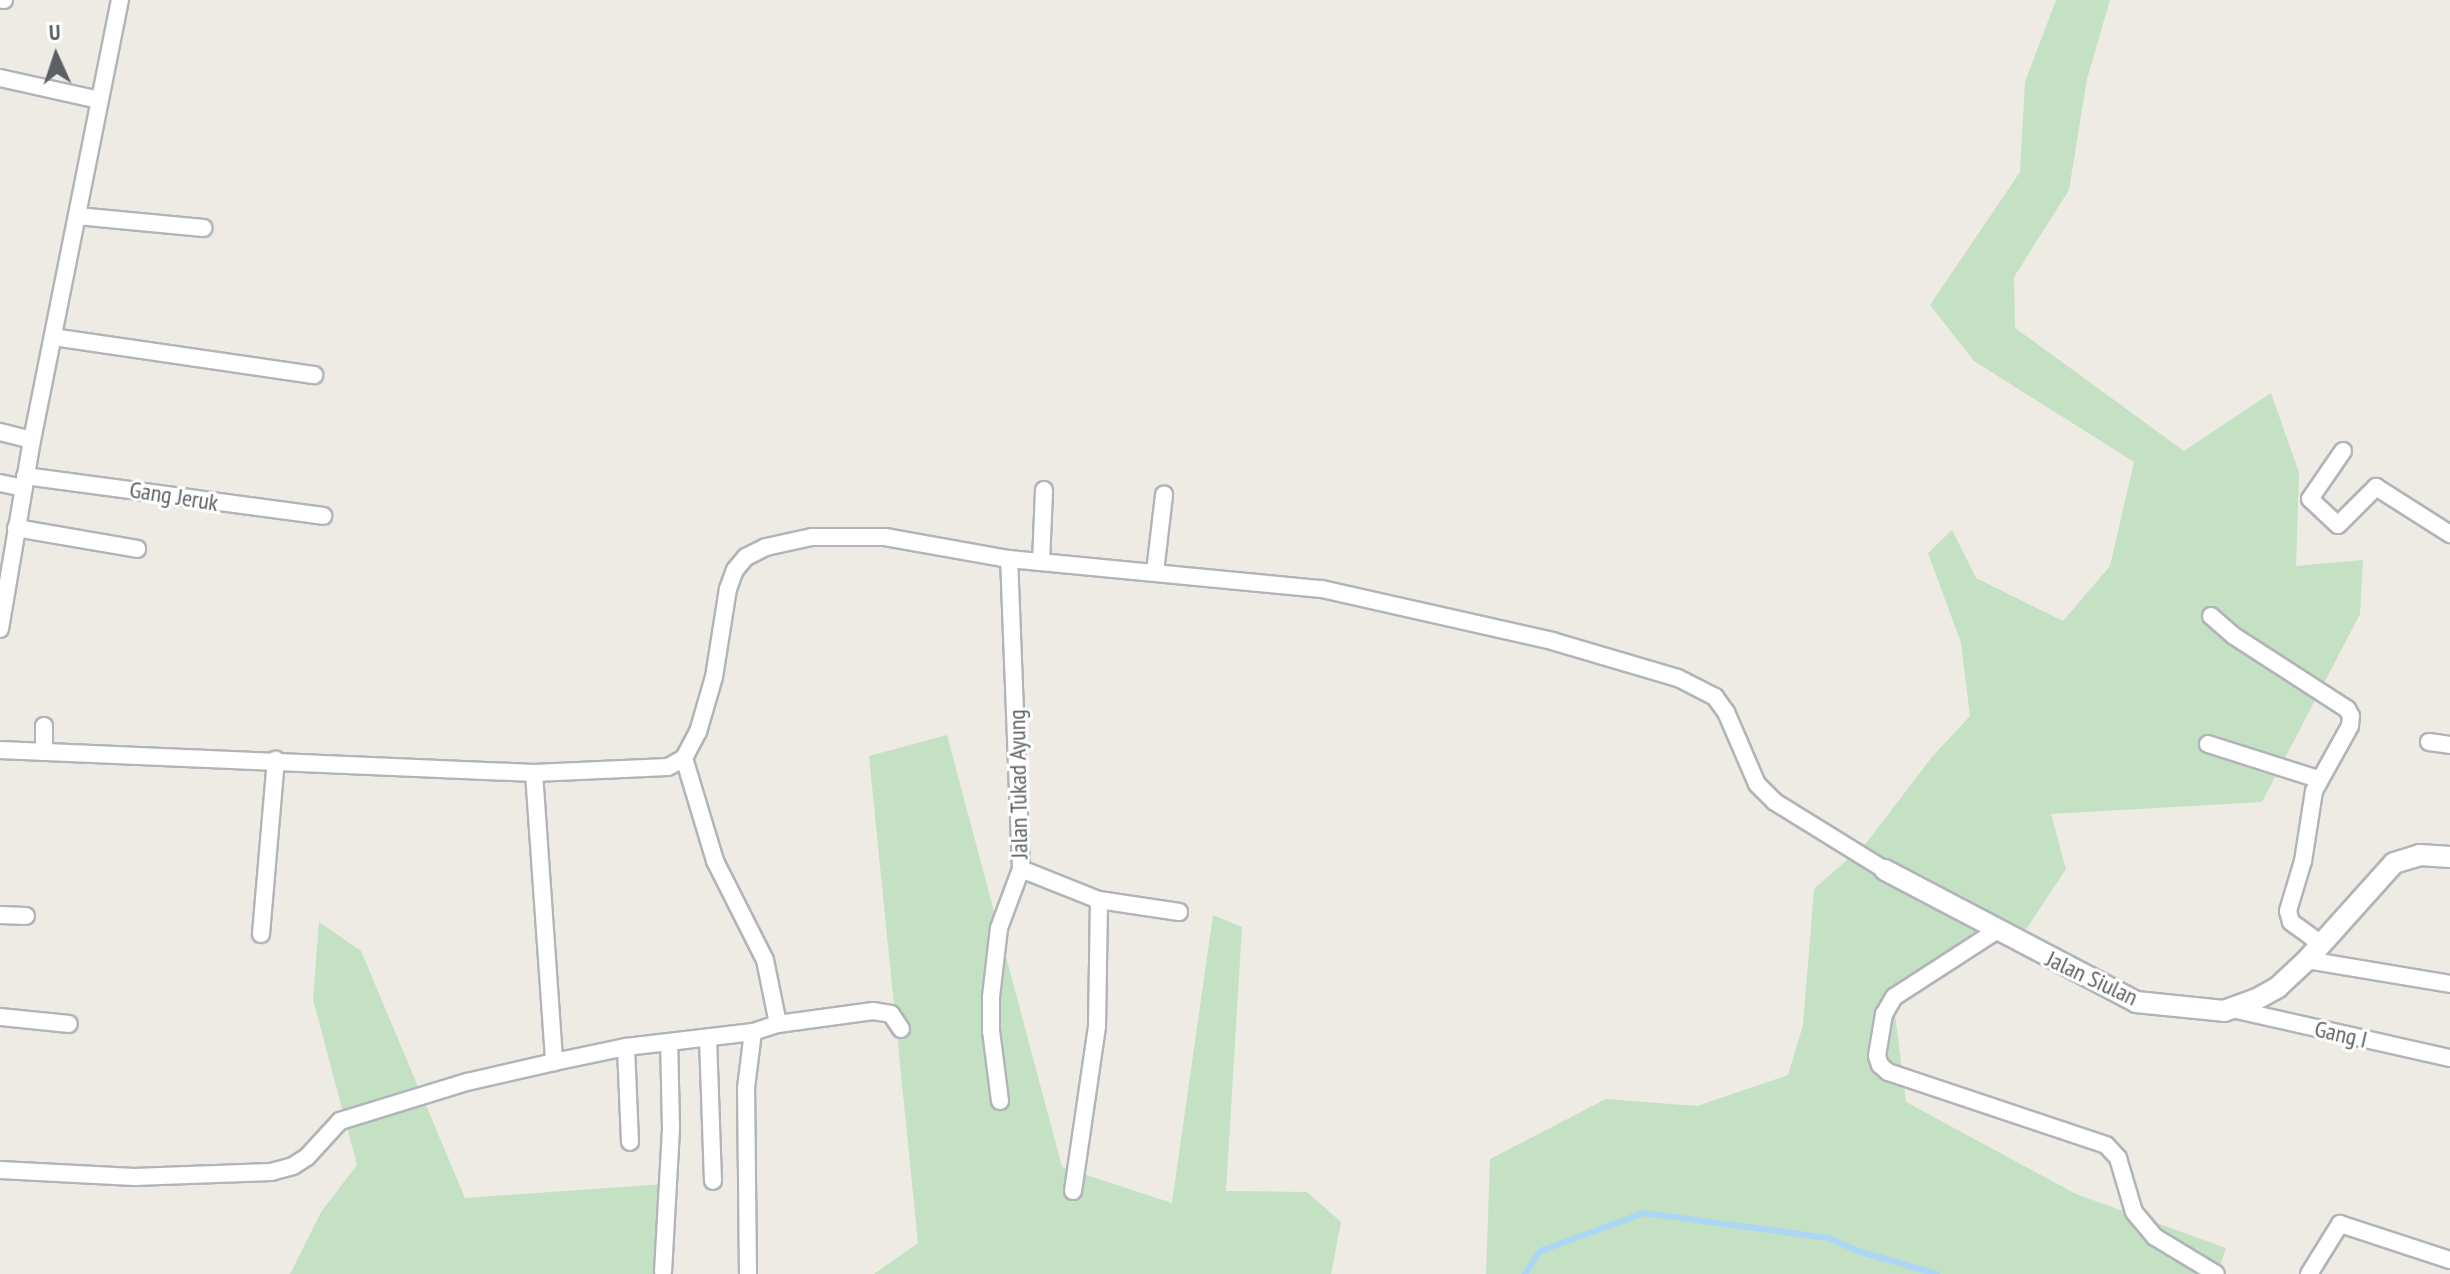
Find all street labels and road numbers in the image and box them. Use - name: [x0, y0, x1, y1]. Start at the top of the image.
- street label: Gang Jeruk: [128, 475, 220, 517]
- street label: Jalan Tukad Ayung: [1002, 708, 1034, 860]
- street label: Jalan Siulan: [2042, 944, 2142, 1012]
- street label: Gang I: [2312, 1014, 2370, 1054]

